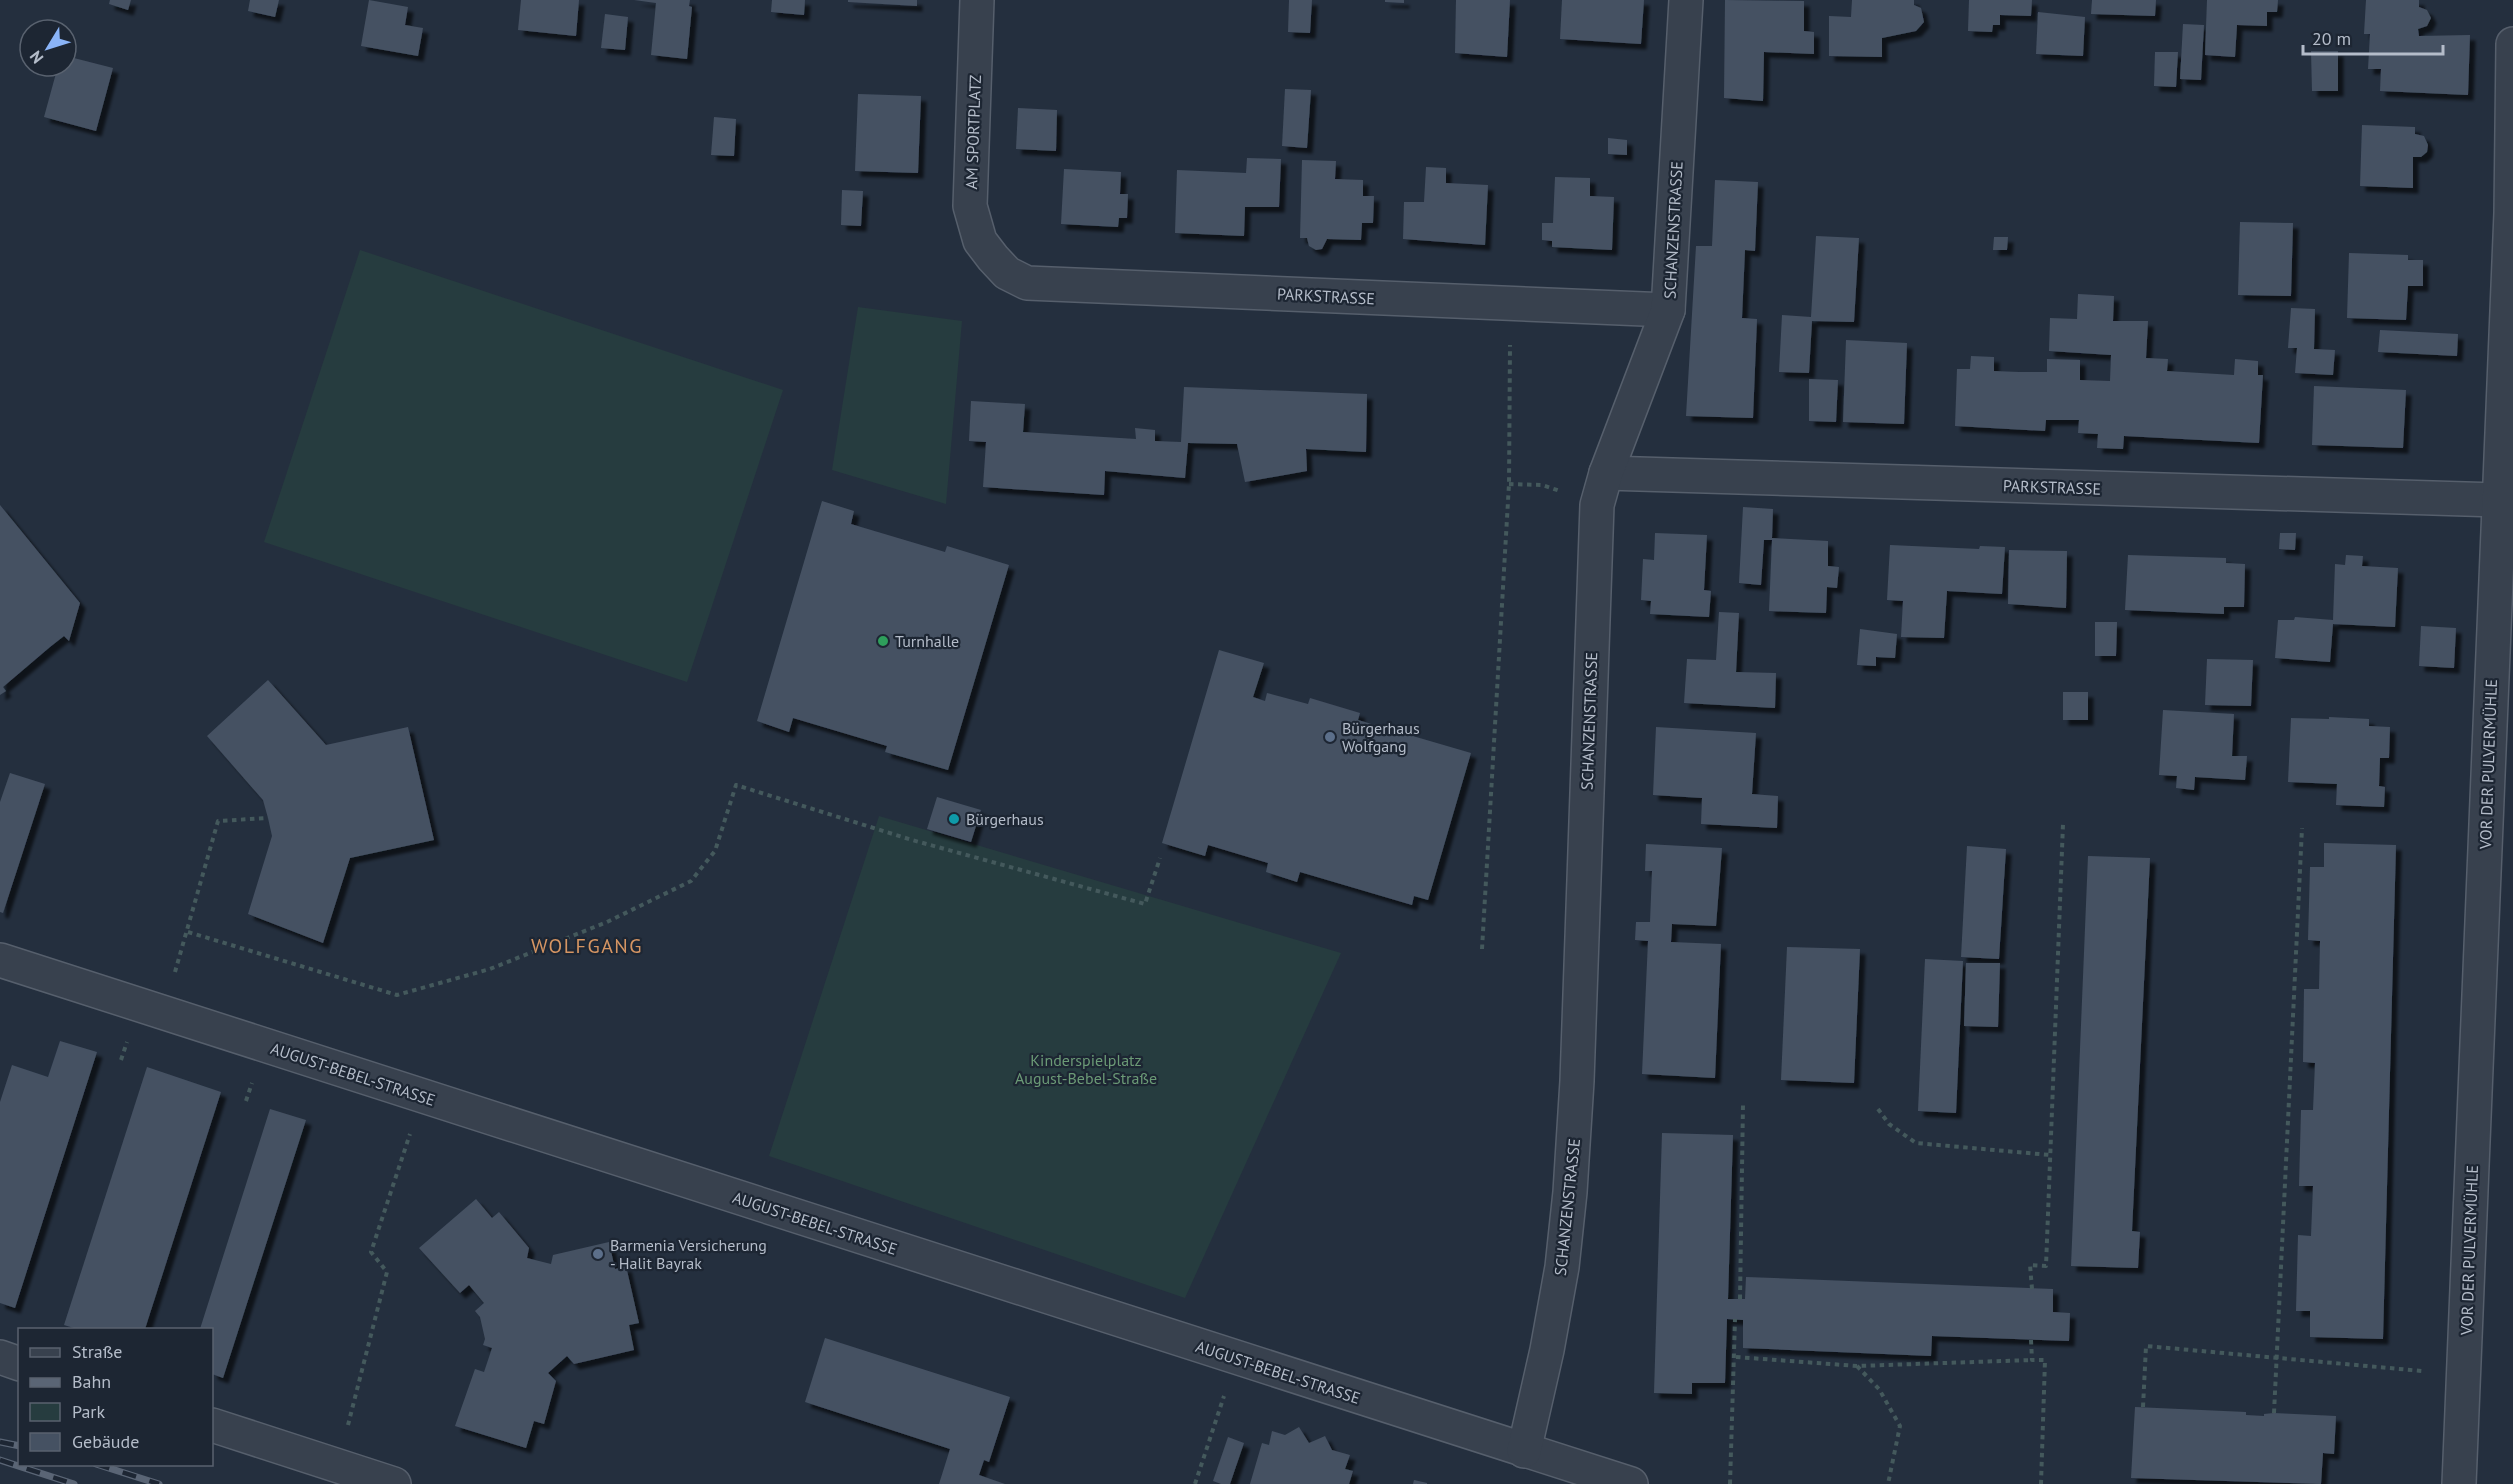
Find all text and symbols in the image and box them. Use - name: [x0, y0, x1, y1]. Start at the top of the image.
- north arrow: [18, 18, 78, 78]
- scale bar: [2303, 18, 2442, 56]
- text: 20 m: [2312, 27, 2351, 50]
- text: N: [25, 47, 47, 68]
- street label: AM SPORTPLATZ: [961, 74, 985, 190]
- street label: SCHANZENSTRASSE: [1659, 161, 1687, 299]
- street label: PARKSTRASSE: [1277, 283, 1375, 309]
- street label: PARKSTRASSE: [2003, 475, 2101, 499]
- place label: Turnhalle: [895, 631, 959, 651]
- marker: Turnhalle: [876, 634, 890, 648]
- street label: SCHANZENSTRASSE: [1577, 652, 1601, 790]
- street label: VOR DER PULVERMÜHLE: [2475, 679, 2501, 850]
- place label: Bürgerhaus Wolfgang: [1342, 718, 1420, 756]
- marker: Bürgerhaus Wolfgang: [1323, 730, 1337, 744]
- place label: Bürgerhaus: [966, 809, 1044, 829]
- marker: Bürgerhaus: [947, 812, 961, 826]
- district label: WOLFGANG: [531, 933, 643, 959]
- street label: AUGUST-BEBEL-STRASSE: [268, 1038, 438, 1110]
- park label: Kinderspielplatz August-Bebel-Straße: [1015, 1050, 1157, 1088]
- street label: SCHANZENSTRASSE: [1550, 1137, 1584, 1277]
- street label: VOR DER PULVERMÜHLE: [2456, 1165, 2482, 1336]
- street label: AUGUST-BEBEL-STRASSE: [730, 1187, 900, 1259]
- place label: Barmenia Versicherung - Halit Bayrak: [610, 1235, 767, 1273]
- marker: Barmenia Versicherung - Halit Bayrak: [591, 1247, 605, 1261]
- legend: [18, 1328, 213, 1466]
- street label: AUGUST-BEBEL-STRASSE: [1193, 1336, 1363, 1408]
- text: Straße: [72, 1340, 123, 1363]
- text: Bahn: [72, 1370, 111, 1393]
- text: Park: [72, 1400, 105, 1423]
- text: Gebäude: [72, 1430, 139, 1453]

